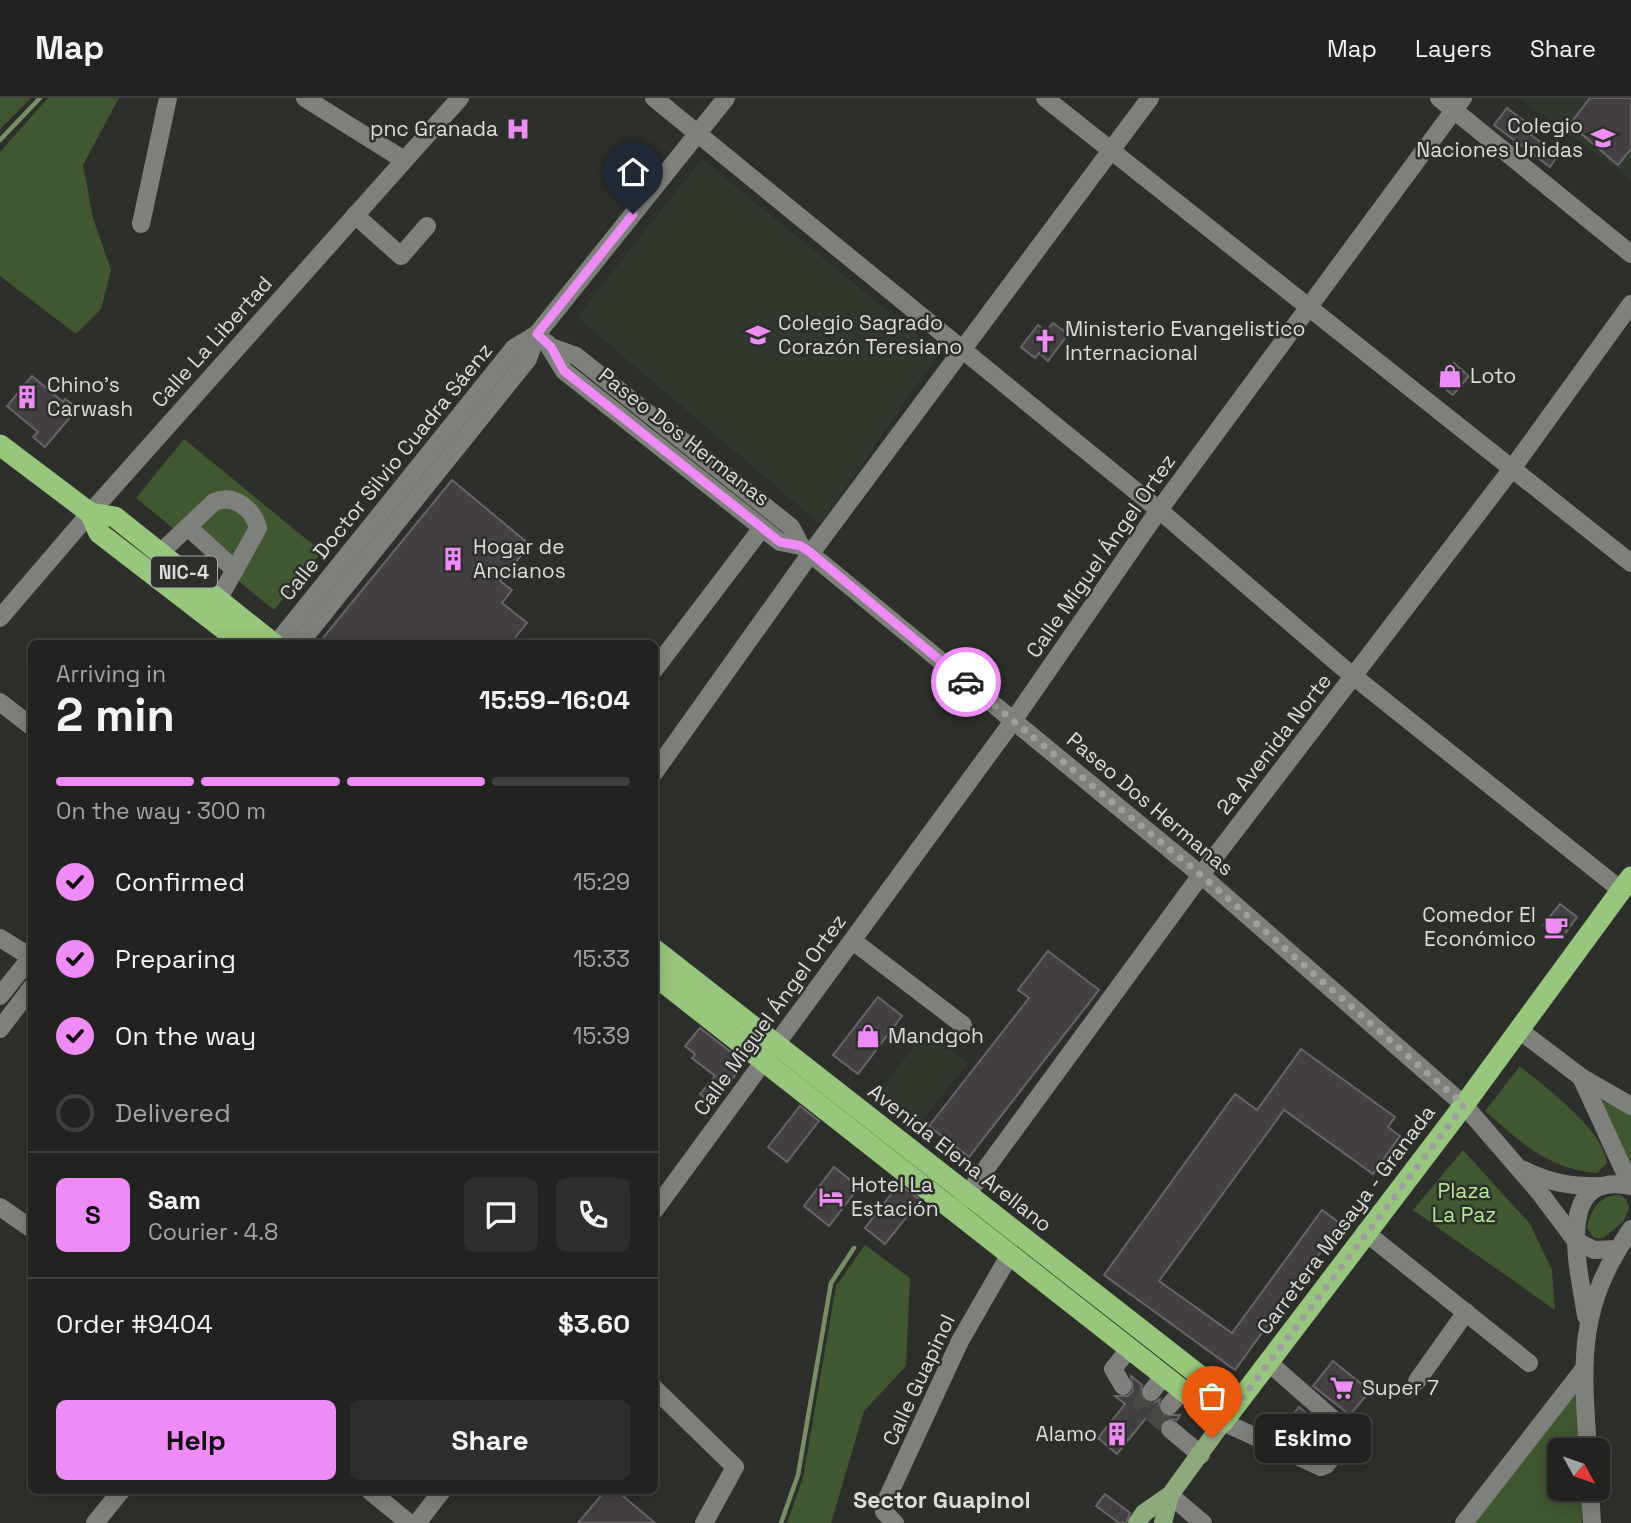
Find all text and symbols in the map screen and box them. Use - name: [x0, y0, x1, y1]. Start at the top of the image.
- text: Map: [35, 27, 104, 69]
- text: Map: [1327, 33, 1377, 64]
- text: Layers: [1415, 33, 1492, 64]
- text: Share: [1530, 33, 1596, 64]
- place label: Colegio Naciones Unidas: [1416, 112, 1583, 163]
- place label: pnc Granada: [370, 115, 498, 142]
- hospital icon: pnc Granada: [504, 115, 532, 143]
- school or university icon: Colegio Naciones Unidas: [1589, 124, 1617, 152]
- pin: [603, 142, 663, 214]
- icon: home: [614, 153, 652, 191]
- street label: Calle La Libertad: [145, 270, 278, 413]
- place label: Colegio Sagrado Corazón Teresiano: [778, 309, 962, 360]
- place label: Ministerio Evangelistico Internacional: [1065, 315, 1305, 366]
- school or university icon: Colegio Sagrado Corazón Teresiano: [744, 321, 772, 349]
- church icon: Ministerio Evangelistico Internacional: [1031, 327, 1059, 355]
- street label: Calle Doctor Silvio Cuadra Sáenz: [273, 337, 498, 606]
- street label: Paseo Dos Hermanas: [593, 361, 775, 512]
- shop icon: Loto: [1436, 362, 1464, 390]
- place label: Loto: [1470, 362, 1516, 389]
- place label: Chino's Carwash: [47, 371, 133, 422]
- building icon: Chino's Carwash: [13, 383, 41, 411]
- street label: Calle Miguel Ángel Ortez: [1020, 449, 1181, 663]
- place label: Hogar de Ancianos: [473, 533, 566, 584]
- building icon: Hogar de Ancianos: [439, 545, 467, 573]
- road number: NIC-4: [151, 556, 217, 587]
- courier: [931, 647, 1001, 717]
- text: Arriving in: [56, 659, 166, 689]
- icon: car: [947, 663, 985, 701]
- street label: 2a Avenida Norte: [1210, 668, 1337, 820]
- text: 15:59–16:04: [479, 683, 630, 717]
- text: 2 min: [56, 686, 175, 744]
- street label: Paseo Dos Hermanas: [1061, 726, 1239, 881]
- text: On the way · 300 m: [56, 796, 266, 826]
- icon: check: [56, 863, 94, 901]
- text: Confirmed: [115, 865, 245, 899]
- text: 15:29: [573, 867, 630, 897]
- place label: Comedor El Económico: [1422, 901, 1536, 952]
- street label: Calle Miguel Ángel Ortez: [687, 909, 852, 1121]
- cafe icon: Comedor El Económico: [1542, 913, 1570, 941]
- icon: check: [56, 940, 94, 978]
- text: Preparing: [115, 942, 236, 976]
- text: 15:33: [573, 944, 630, 974]
- icon: check: [56, 1017, 94, 1055]
- text: On the way: [115, 1019, 256, 1053]
- text: 15:39: [573, 1021, 630, 1051]
- shop icon: Mandgoh: [854, 1022, 882, 1050]
- place label: Mandgoh: [888, 1022, 984, 1049]
- street label: Avenida Elena Arellano: [863, 1077, 1058, 1238]
- text: Delivered: [115, 1096, 231, 1130]
- street label: Carretera Masaya - Granada: [1250, 1100, 1441, 1340]
- place label: Hotel La Estación: [851, 1171, 939, 1222]
- park label: Plaza La Paz: [1432, 1177, 1496, 1228]
- button: chat: [464, 1178, 538, 1252]
- button: phone: [556, 1178, 630, 1252]
- text: Sam: [148, 1183, 201, 1217]
- hotel icon: Hotel La Estación: [817, 1183, 845, 1211]
- text: S: [85, 1198, 101, 1232]
- text: Courier · 4.8: [148, 1217, 278, 1247]
- text: Order #9404: [56, 1307, 213, 1341]
- text: $3.60: [558, 1307, 630, 1341]
- street label: Calle Guapinol: [876, 1310, 961, 1450]
- pin: [1182, 1366, 1242, 1438]
- supermarket icon: Super 7: [1328, 1374, 1356, 1402]
- place label: Super 7: [1362, 1374, 1439, 1401]
- icon: bag: [1193, 1377, 1231, 1415]
- button: Help: [56, 1400, 336, 1480]
- button: Share: [350, 1400, 630, 1480]
- callout: Eskimo: [1254, 1414, 1370, 1462]
- place label: Alamo: [1036, 1420, 1097, 1447]
- building icon: Alamo: [1103, 1420, 1131, 1448]
- text: Eskimo: [1274, 1423, 1352, 1453]
- north arrow: [1547, 1438, 1610, 1502]
- map controls: [1547, 1438, 1610, 1501]
- district label: Sector Guapinol: [853, 1485, 1031, 1515]

